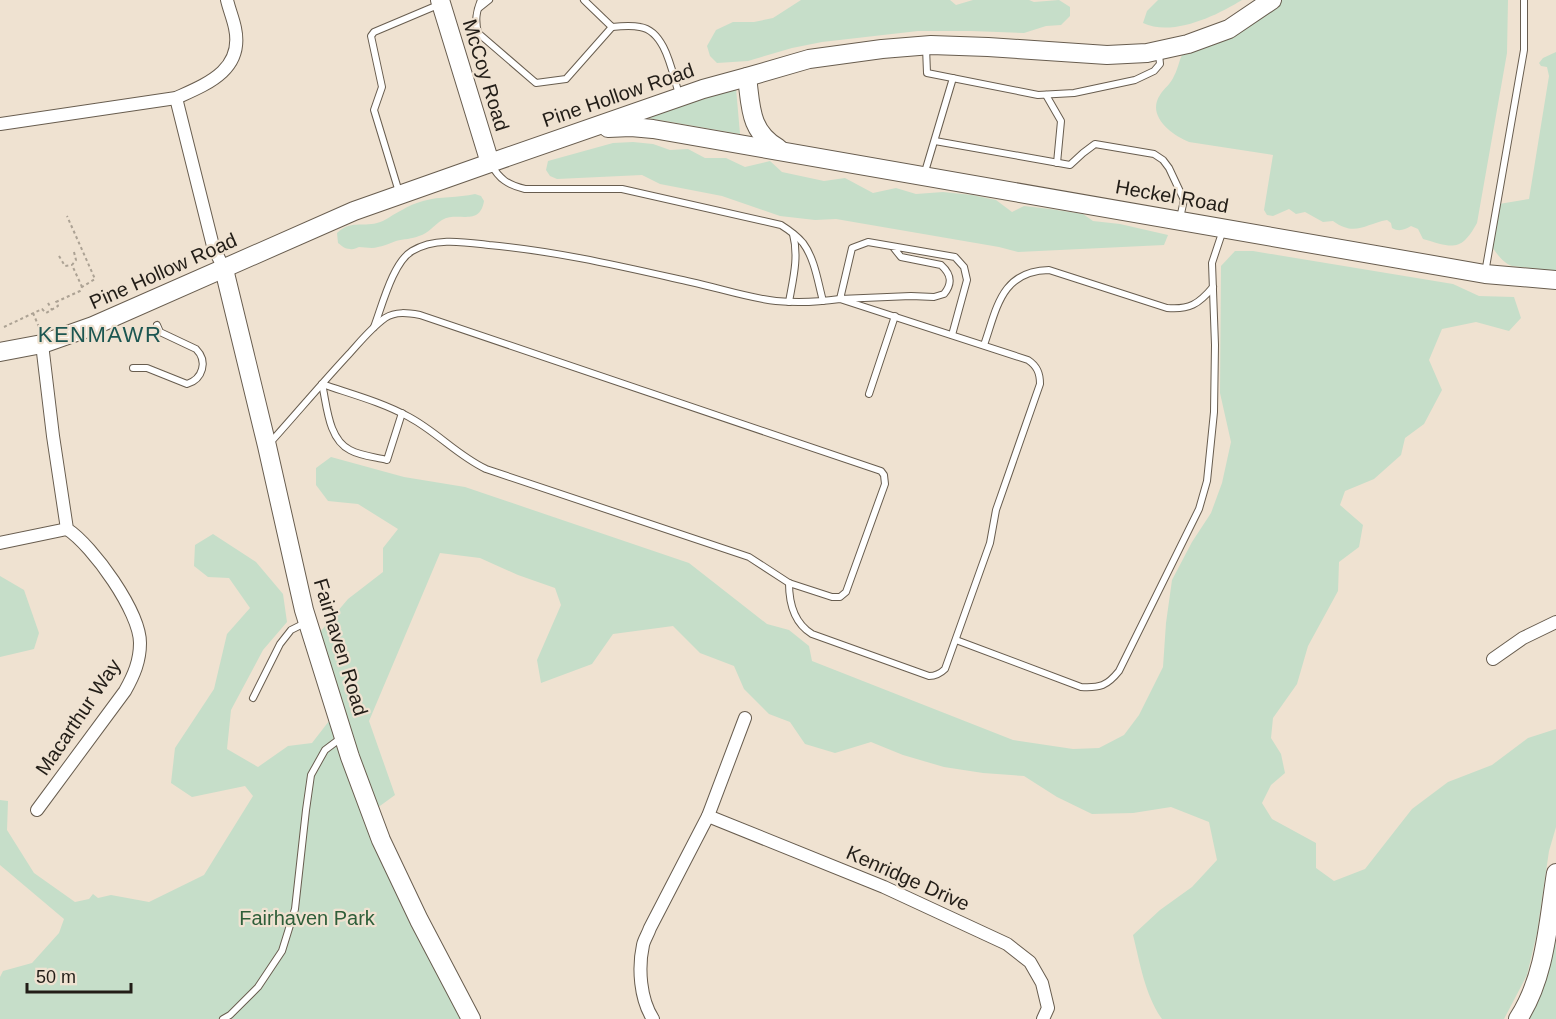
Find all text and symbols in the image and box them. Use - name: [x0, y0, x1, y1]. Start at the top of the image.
- street label: McCoy Road: [459, 17, 513, 133]
- street label: Pine Hollow Road: [539, 59, 697, 131]
- street label: Heckel Road: [1114, 175, 1230, 217]
- street label: Pine Hollow Road: [86, 229, 240, 313]
- district label: KENMAWR: [38, 322, 162, 347]
- street label: Fairhaven Road: [310, 576, 372, 718]
- street label: Macarthur Way: [31, 655, 125, 779]
- street label: Kenridge Drive: [843, 841, 973, 915]
- park label: Fairhaven Park: [239, 907, 376, 929]
- scale bar: [27, 956, 130, 994]
- text: 50 m: [36, 967, 76, 987]

